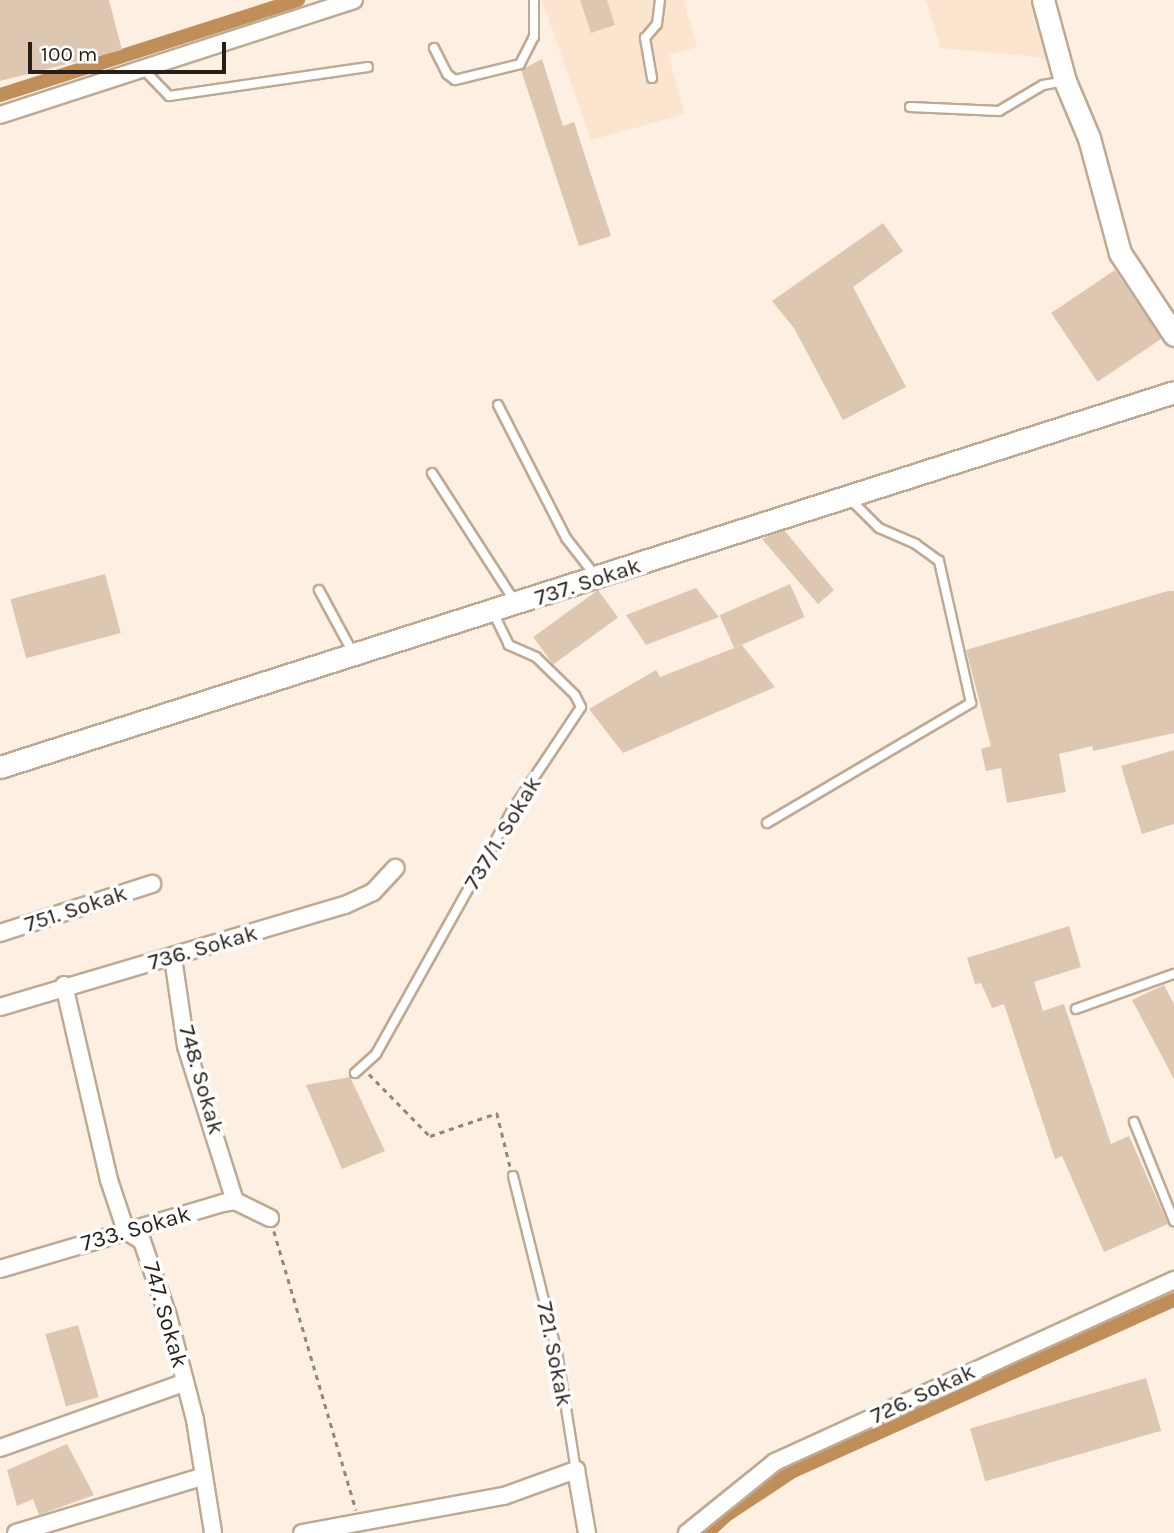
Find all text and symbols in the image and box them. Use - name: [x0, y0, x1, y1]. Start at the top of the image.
- scale bar: [32, 28, 229, 72]
- text: 100 m: [41, 42, 98, 66]
- street label: 737. Sokak: [532, 552, 644, 612]
- street label: 737/1. Sokak: [458, 771, 548, 895]
- street label: 751. Sokak: [21, 879, 131, 939]
- street label: 736. Sokak: [145, 919, 261, 977]
- street label: 748. Sokak: [172, 1022, 230, 1138]
- street label: 733. Sokak: [78, 1200, 194, 1258]
- street label: 747. Sokak: [137, 1259, 193, 1371]
- street label: 721. Sokak: [530, 1299, 578, 1409]
- street label: 726. Sokak: [866, 1358, 980, 1430]

